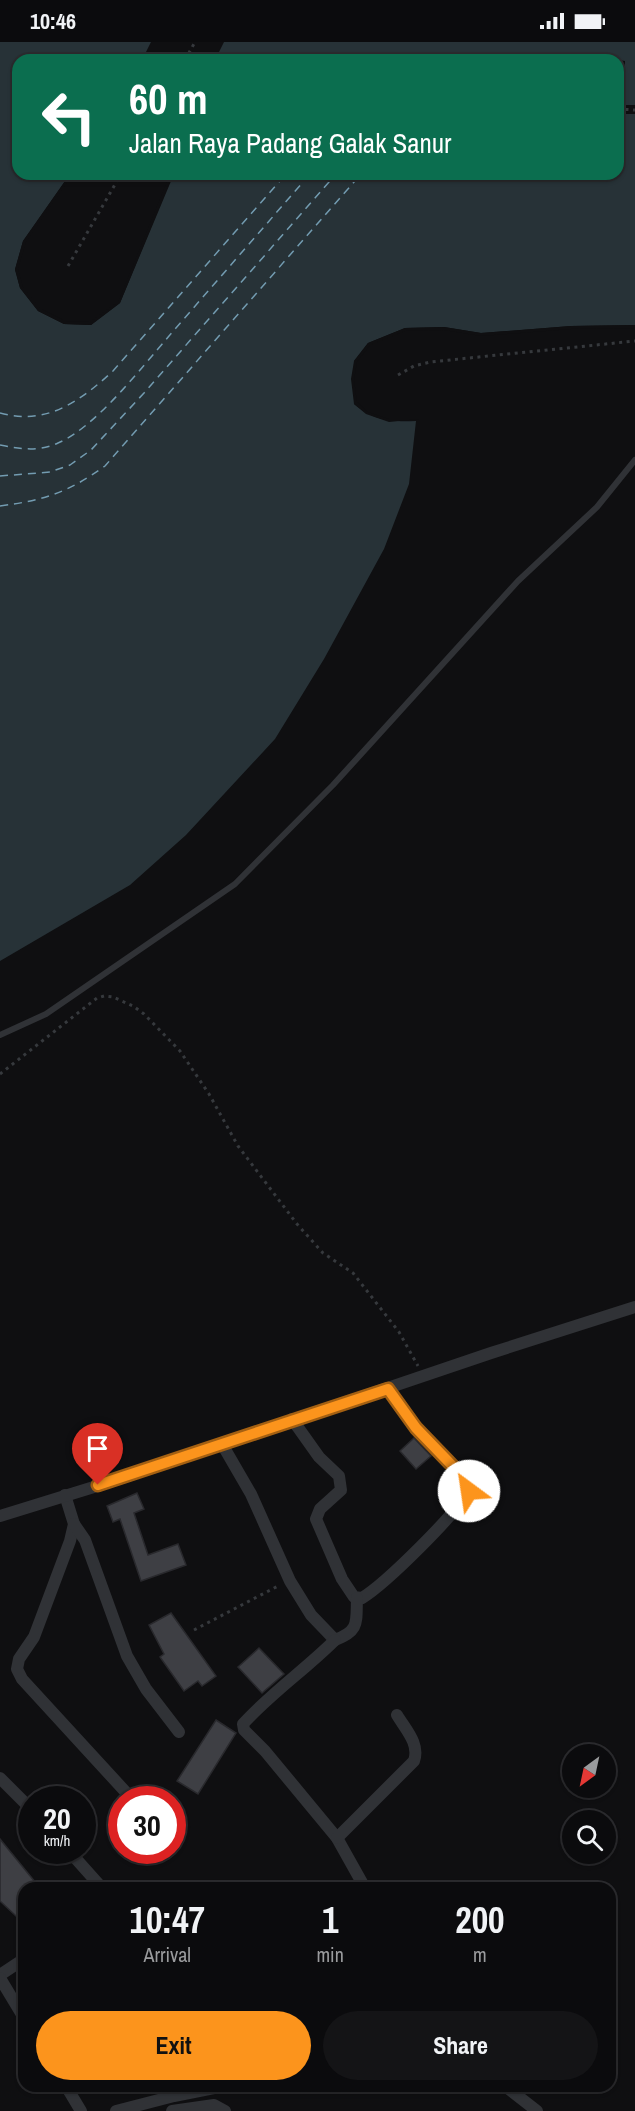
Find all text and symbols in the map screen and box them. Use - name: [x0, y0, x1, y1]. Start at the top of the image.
- text: 10:46: [30, 6, 76, 36]
- text: 60 m: [129, 71, 208, 127]
- icon: left: [30, 78, 108, 156]
- text: Jalan Raya Padang Galak Sanur: [129, 125, 451, 161]
- pin: [72, 1423, 123, 1485]
- icon: arrive: [81, 1432, 114, 1465]
- position arrow: [437, 1459, 501, 1523]
- north arrow: [562, 1744, 616, 1798]
- map controls: [562, 1744, 616, 1864]
- speed limit sign: 30: [108, 1786, 186, 1864]
- text: 20: [43, 1798, 71, 1838]
- button: search: [562, 1810, 616, 1864]
- text: km/h: [44, 1830, 70, 1851]
- text: 10:47: [129, 1896, 205, 1944]
- text: 1: [322, 1896, 338, 1944]
- text: 200: [455, 1896, 505, 1944]
- text: Arrival: [144, 1941, 191, 1968]
- text: min: [316, 1941, 344, 1968]
- text: m: [473, 1941, 487, 1968]
- button: Exit: [36, 2011, 311, 2080]
- button: Share: [323, 2011, 598, 2080]

